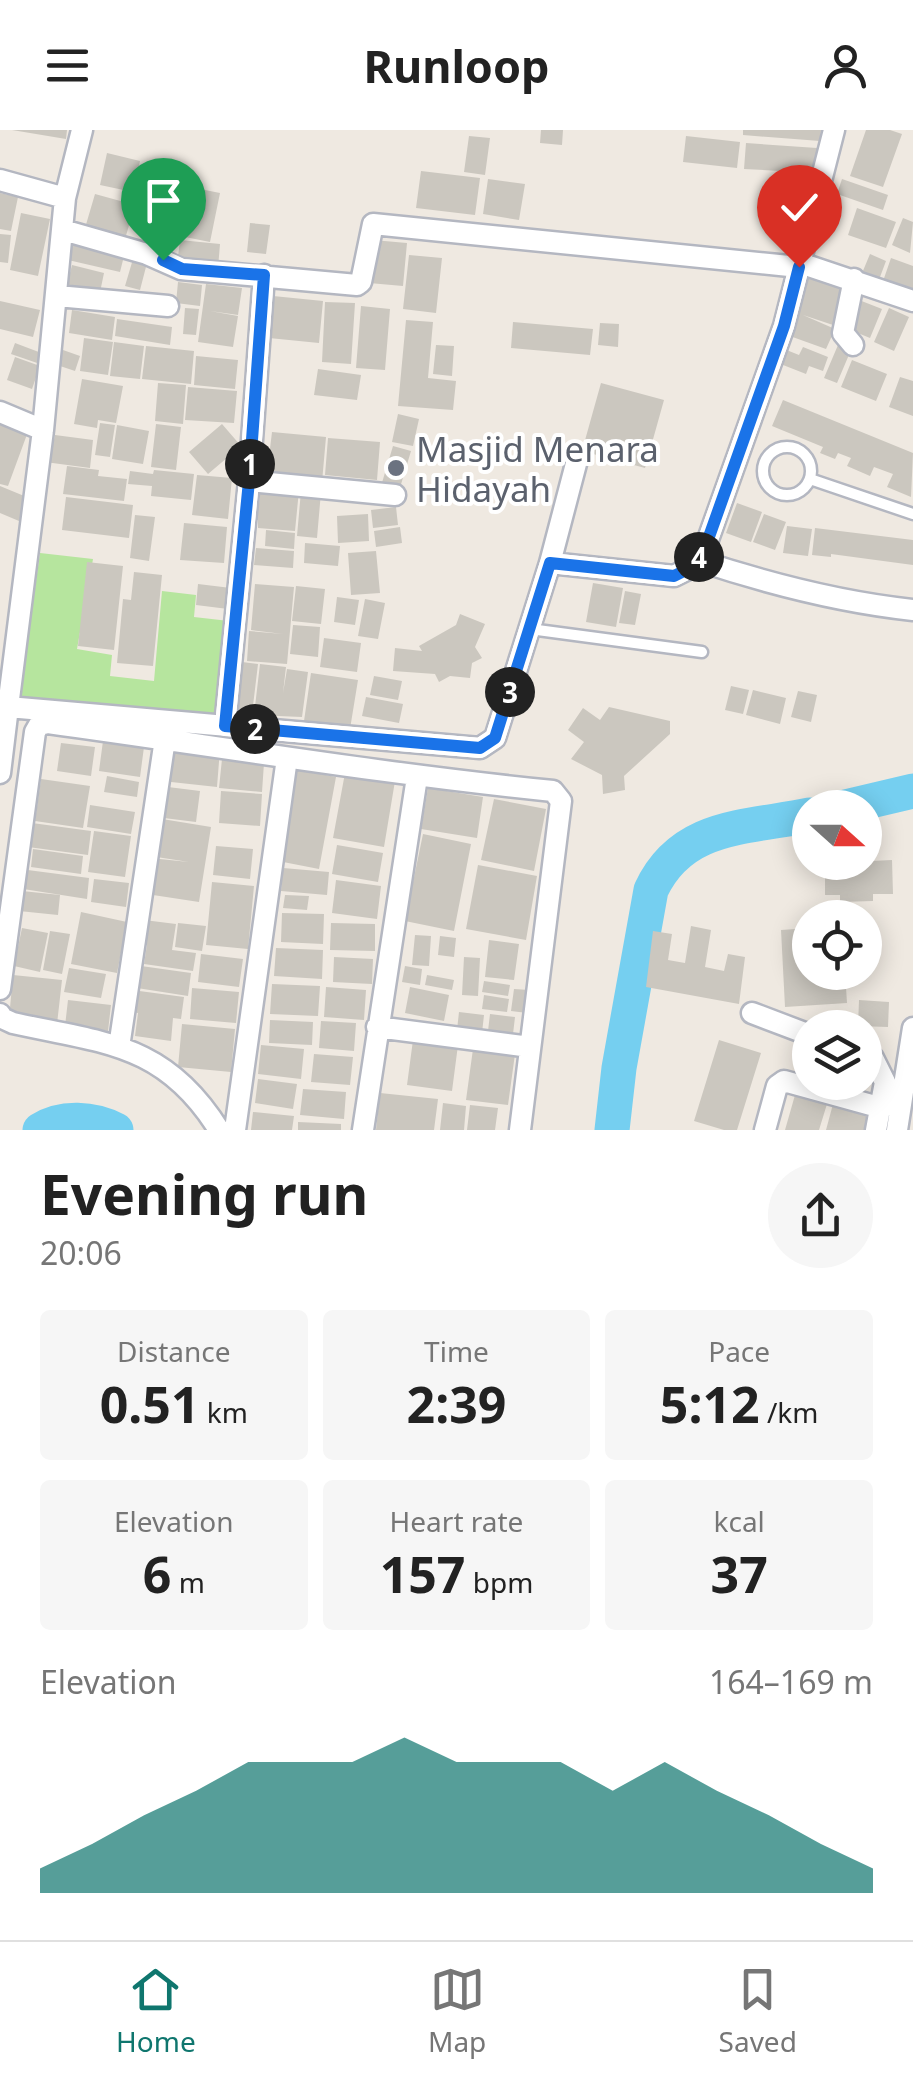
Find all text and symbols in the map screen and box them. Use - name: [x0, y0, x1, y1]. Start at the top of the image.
- text: Runloop: [363, 35, 550, 96]
- icon: menu: [40, 38, 95, 93]
- icon: person: [818, 38, 873, 93]
- pin: [121, 158, 206, 261]
- pin: [757, 165, 842, 268]
- icon: arrive: [136, 173, 191, 228]
- icon: check: [772, 180, 827, 235]
- place label: Masjid Menara Hidayah: [416, 425, 659, 512]
- pin: 1: [225, 439, 275, 489]
- text: 1: [242, 445, 258, 483]
- marker: Masjid Menara Hidayah: [385, 457, 407, 479]
- pin: 4: [674, 532, 724, 582]
- text: 4: [691, 538, 707, 576]
- pin: 3: [485, 667, 535, 717]
- text: 3: [502, 673, 518, 711]
- pin: 2: [230, 704, 280, 754]
- text: 2: [247, 710, 263, 748]
- north arrow: [792, 790, 882, 880]
- map controls: [792, 790, 882, 1100]
- button: locate: [792, 900, 882, 990]
- button: layers: [792, 1010, 882, 1100]
- text: Evening run: [40, 1156, 368, 1231]
- button: share: [768, 1163, 873, 1268]
- text: 20:06: [40, 1231, 122, 1274]
- text: Distance: [117, 1332, 231, 1370]
- text: Time: [424, 1332, 489, 1370]
- text: Pace: [708, 1332, 770, 1370]
- text: 0.51: [100, 1370, 200, 1438]
- text: 2:39: [407, 1370, 506, 1438]
- text: 5:12: [660, 1370, 760, 1438]
- text: km: [200, 1393, 248, 1431]
- text: /km: [760, 1393, 819, 1431]
- text: Elevation: [114, 1502, 234, 1540]
- text: Heart rate: [390, 1502, 523, 1540]
- text: kcal: [713, 1502, 765, 1540]
- text: 6: [143, 1540, 171, 1608]
- text: 157: [380, 1540, 465, 1608]
- text: 37: [711, 1540, 768, 1608]
- text: m: [171, 1563, 205, 1601]
- text: bpm: [465, 1563, 533, 1601]
- text: Elevation: [40, 1660, 177, 1703]
- text: 164–169 m: [709, 1660, 873, 1703]
- tab: Home: [116, 1962, 196, 2060]
- tab: Map: [428, 1962, 486, 2060]
- tab: Saved: [719, 1962, 797, 2060]

